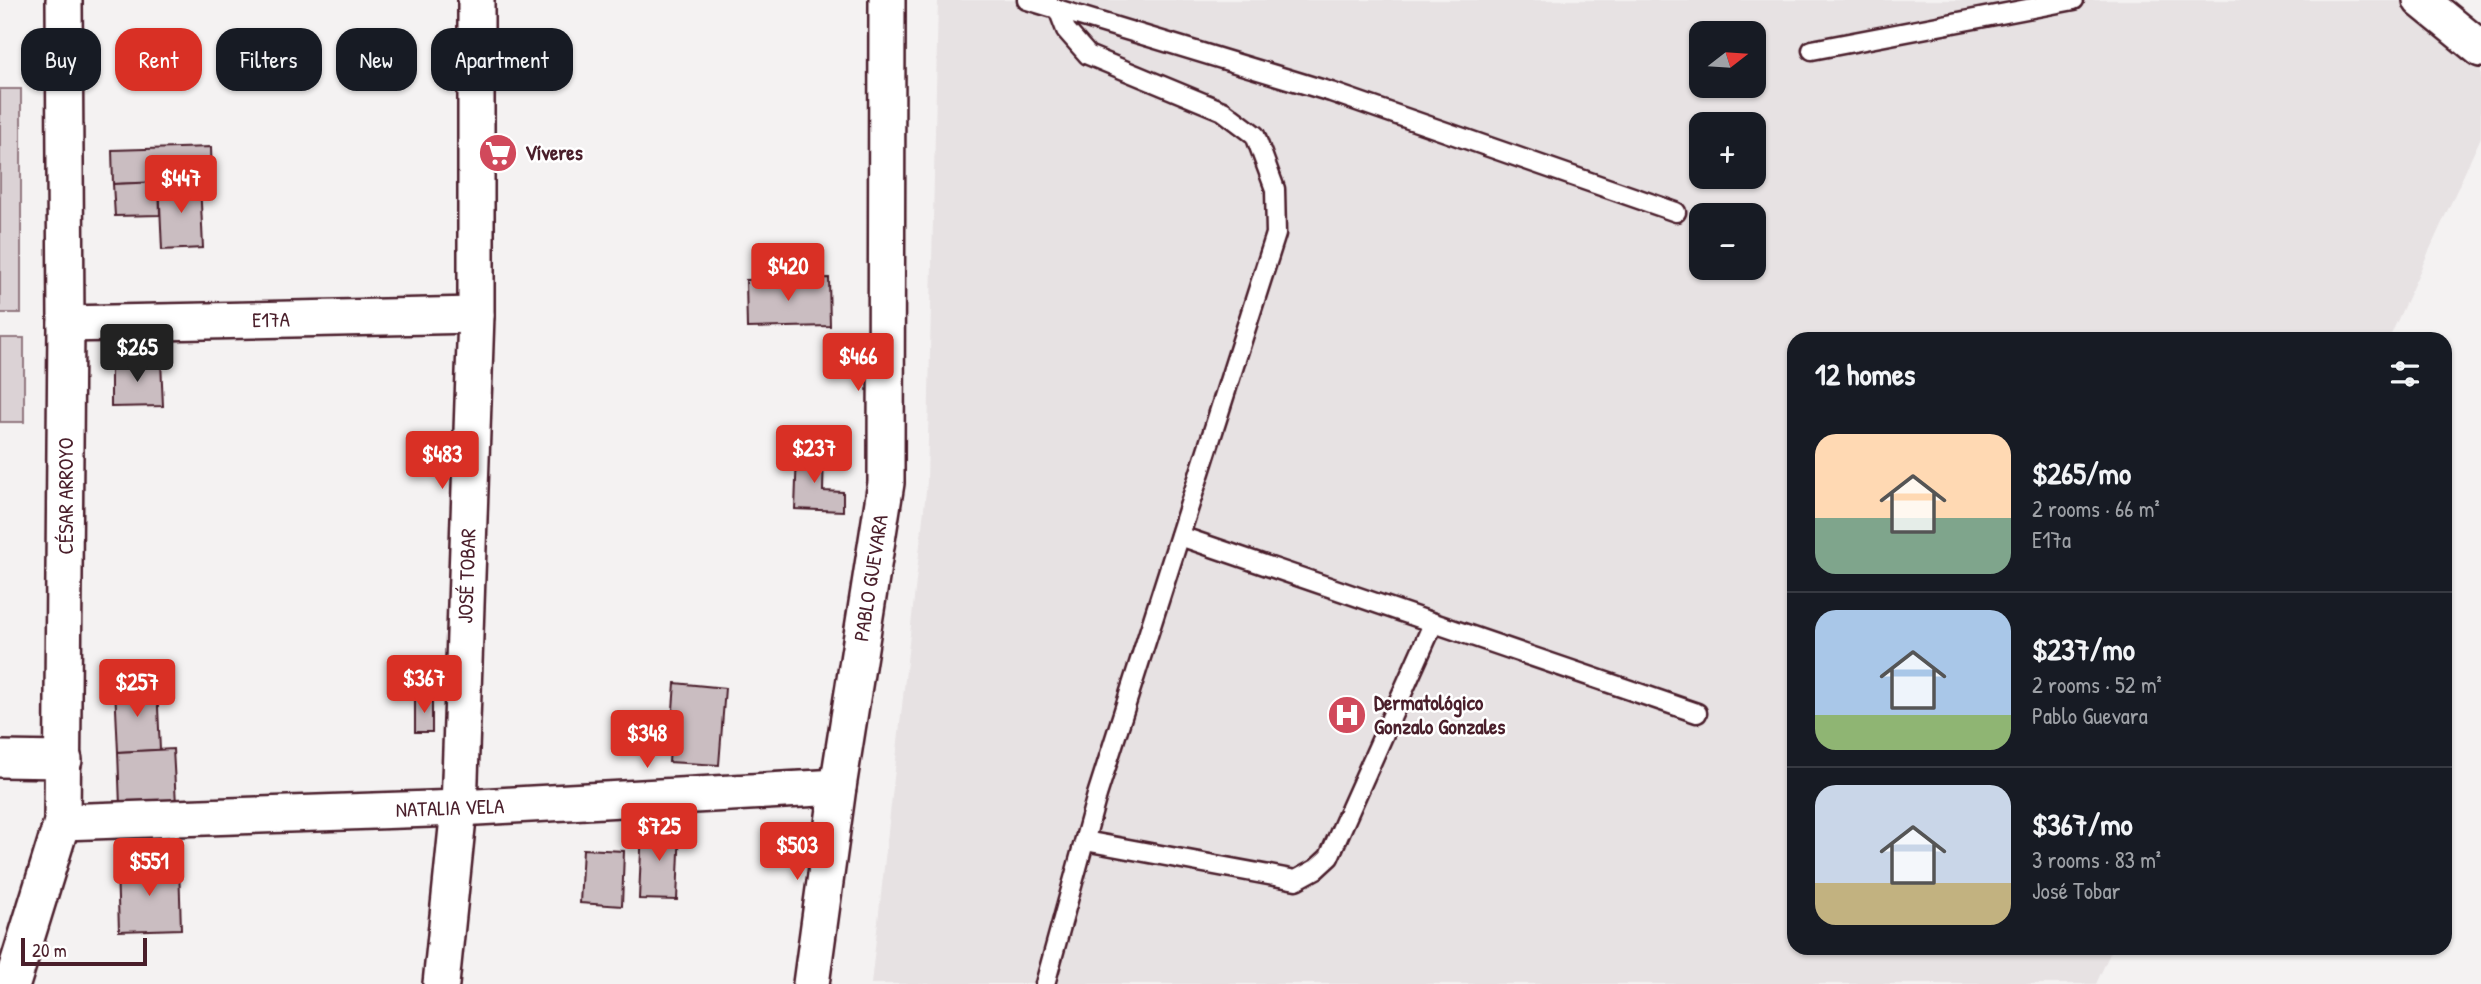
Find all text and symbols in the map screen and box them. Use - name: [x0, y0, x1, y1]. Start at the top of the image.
- north arrow: [1689, 21, 1766, 98]
- map controls: [1689, 21, 1766, 280]
- chip: Buy: [21, 28, 101, 91]
- chip: Rent: [115, 28, 202, 91]
- chip: Filters: [216, 28, 322, 91]
- chip: New: [336, 28, 417, 91]
- chip: Apartment: [431, 28, 573, 91]
- button: +: [1689, 112, 1766, 189]
- supermarket icon: Víveres: [477, 132, 519, 174]
- place label: Víveres: [525, 138, 583, 167]
- pin: $447: [140, 156, 222, 215]
- text: $447: [161, 162, 201, 193]
- button: −: [1689, 203, 1766, 280]
- pin: $420: [747, 244, 829, 303]
- text: $420: [767, 250, 809, 281]
- street label: E17A: [252, 305, 290, 334]
- pin: $265: [96, 324, 178, 384]
- text: $265: [116, 331, 158, 362]
- pin: $466: [817, 334, 899, 393]
- text: $466: [839, 340, 877, 371]
- text: 12 homes: [1815, 354, 1915, 394]
- icon: filters: [2386, 355, 2424, 393]
- pin: $237: [773, 426, 855, 485]
- pin: $483: [401, 432, 483, 491]
- text: $237: [792, 432, 836, 463]
- street label: CÉSAR ARROYO: [51, 438, 80, 555]
- text: $483: [422, 438, 462, 469]
- text: $265/mo: [2032, 453, 2131, 493]
- icon: home: [1871, 462, 1955, 546]
- text: 2 rooms · 66 m²: [2032, 493, 2160, 524]
- street label: PABLO GUEVARA: [846, 512, 895, 643]
- text: E17a: [2032, 524, 2071, 555]
- street label: JOSÉ TOBAR: [450, 528, 483, 624]
- text: $237/mo: [2032, 629, 2135, 669]
- icon: home: [1871, 638, 1955, 722]
- pin: $367: [383, 656, 465, 715]
- pin: $257: [96, 660, 178, 719]
- text: $367: [403, 662, 445, 693]
- text: $257: [115, 666, 159, 697]
- text: 2 rooms · 52 m²: [2032, 669, 2162, 700]
- place label: Dermatológico Gonzalo Gonzales: [1374, 688, 1505, 741]
- hospital icon: Dermatológico Gonzalo Gonzales: [1326, 694, 1368, 736]
- text: Pablo Guevara: [2032, 700, 2148, 731]
- pin: $348: [606, 710, 688, 770]
- text: $348: [627, 717, 667, 748]
- street label: NATALIA VELA: [395, 791, 505, 824]
- pin: $725: [618, 804, 700, 863]
- text: $367/mo: [2032, 804, 2133, 844]
- text: $725: [637, 810, 681, 841]
- icon: home: [1871, 813, 1955, 897]
- pin: $503: [756, 822, 838, 882]
- text: $503: [776, 829, 818, 860]
- pin: $551: [108, 838, 190, 898]
- text: 3 rooms · 83 m²: [2032, 844, 2161, 875]
- text: $551: [129, 845, 169, 876]
- text: José Tobar: [2032, 875, 2120, 906]
- scale bar: [21, 935, 147, 967]
- text: 20 m: [32, 937, 67, 963]

